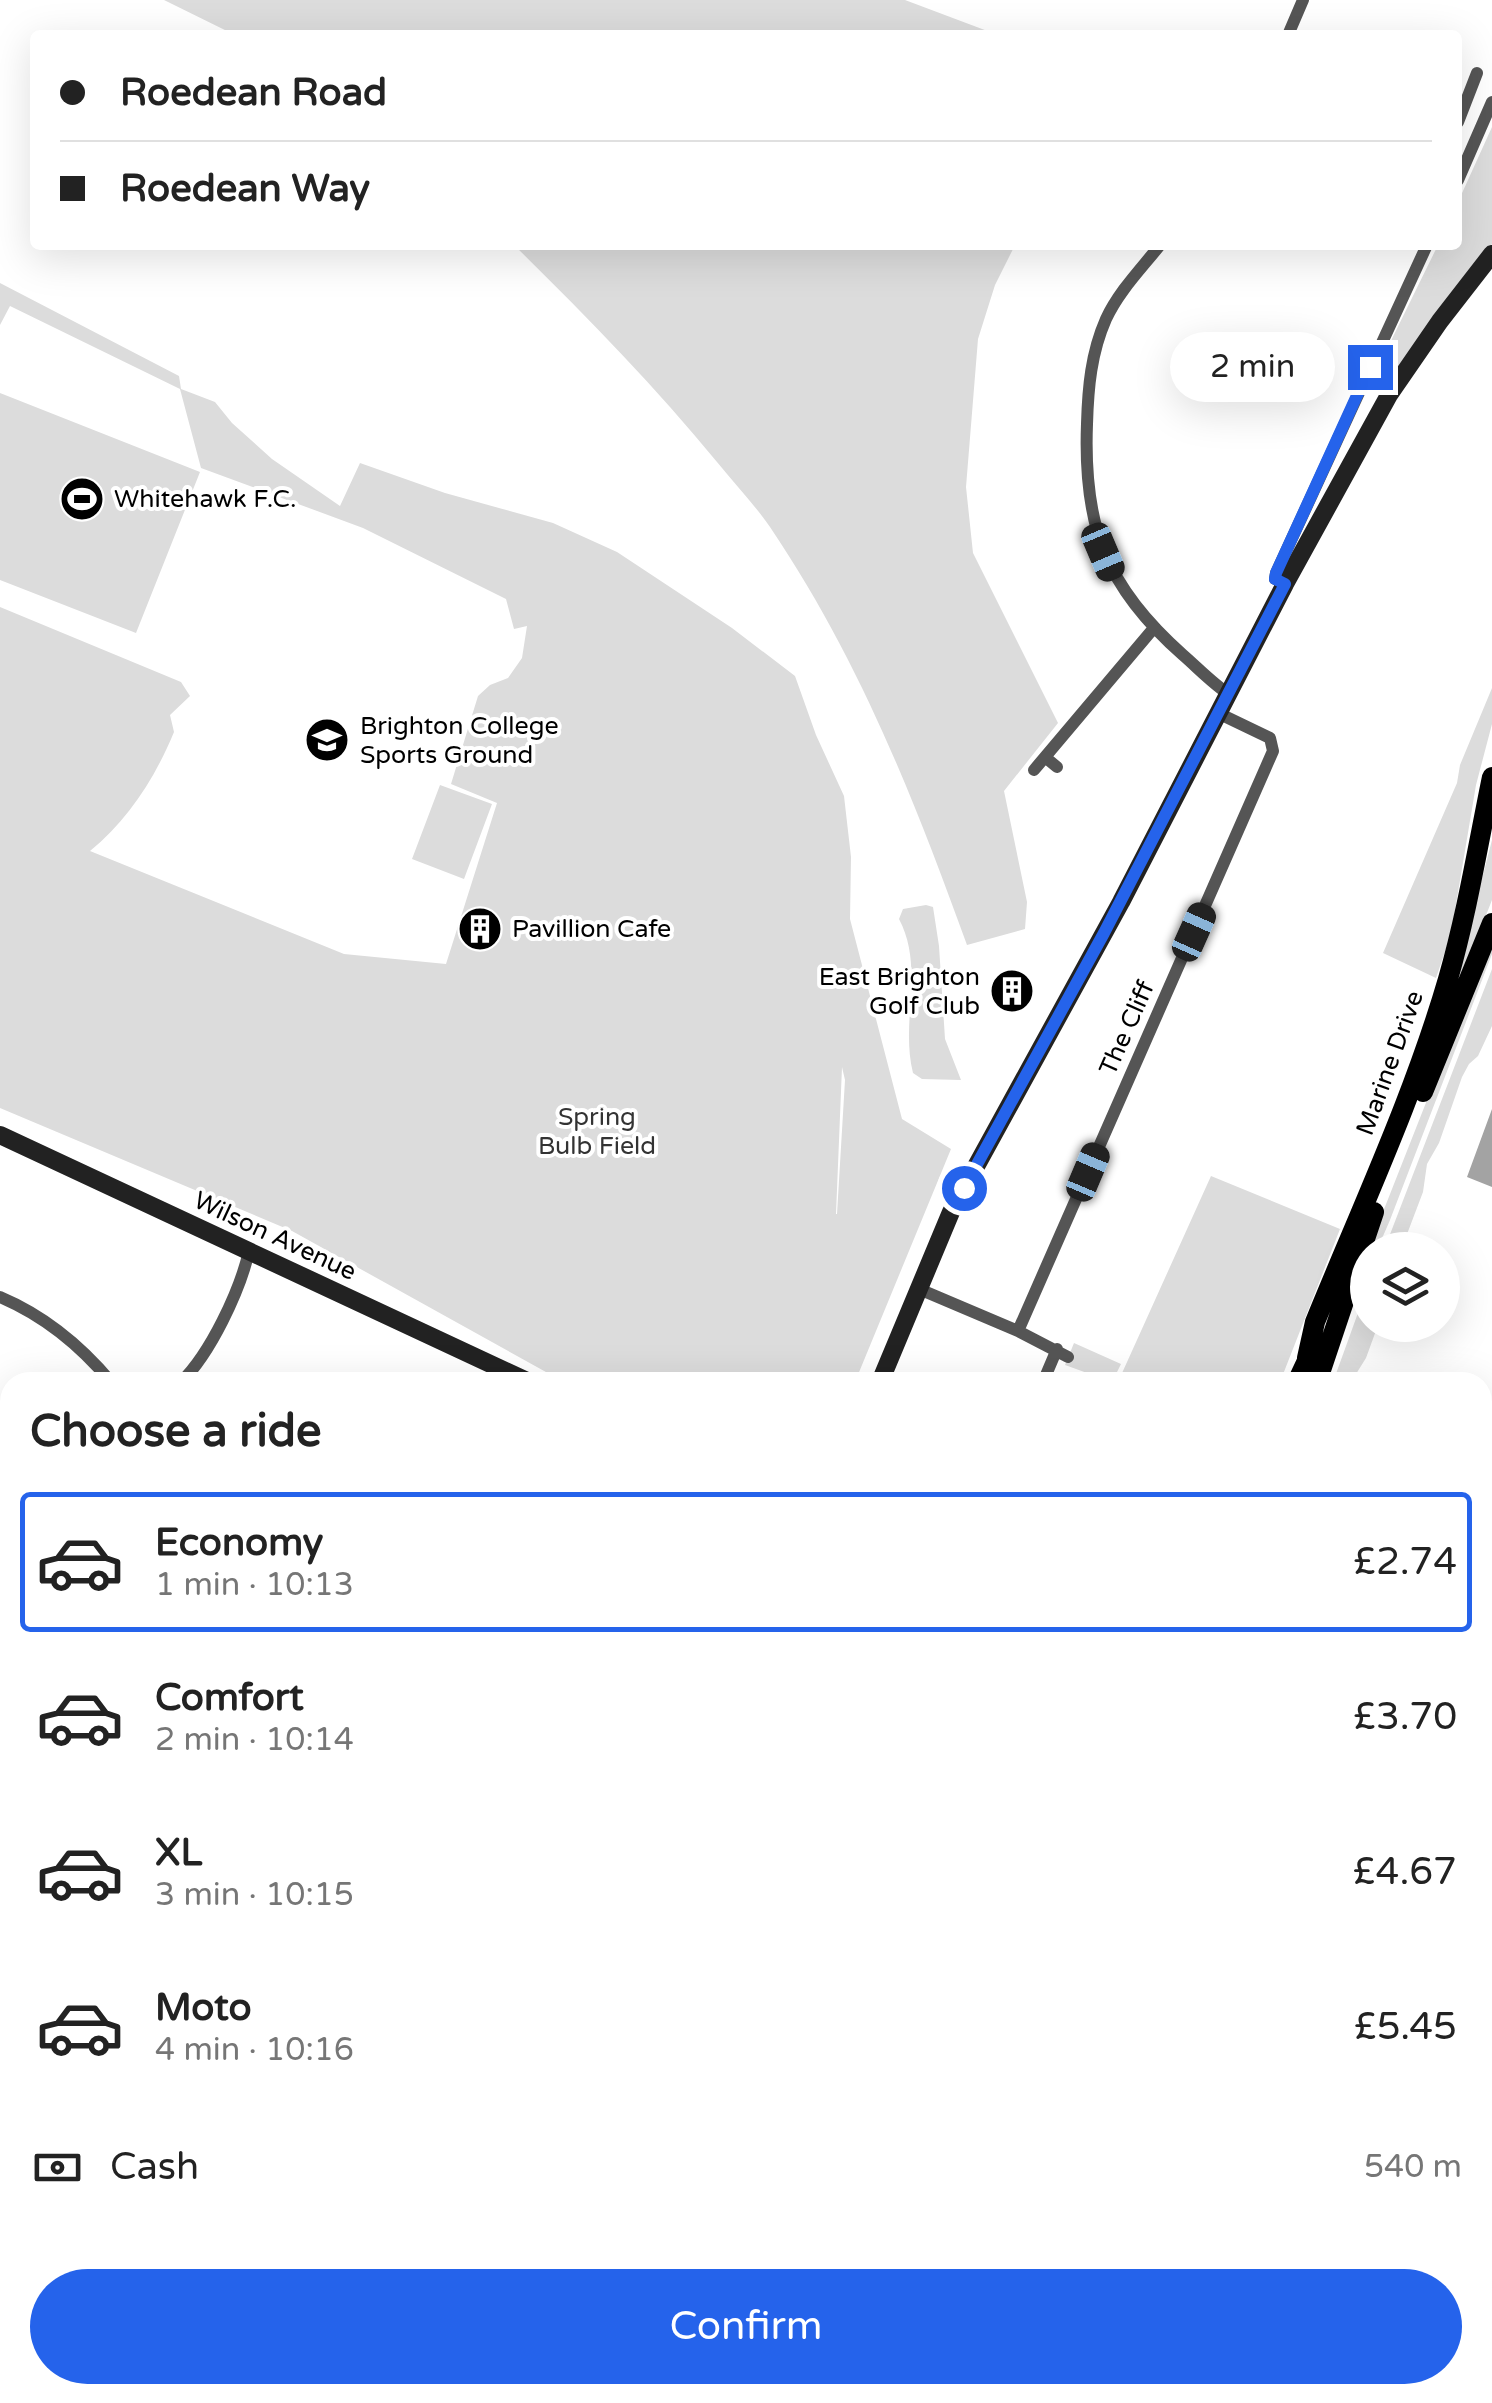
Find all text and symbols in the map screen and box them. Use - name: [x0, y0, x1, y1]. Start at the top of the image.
- text: Roedean Road: [120, 70, 387, 116]
- text: Roedean Way: [120, 166, 370, 212]
- callout: 2 min: [1170, 332, 1335, 402]
- route end: [1348, 345, 1393, 390]
- text: 2 min: [1210, 348, 1295, 386]
- sports icon: Whitehawk F.C.: [59, 476, 105, 522]
- place label: Whitehawk F.C.: [114, 484, 296, 514]
- car: [1077, 519, 1129, 585]
- place label: Brighton College Sports Ground: [360, 711, 559, 770]
- school or university icon: Brighton College Sports Ground: [304, 717, 350, 763]
- car: [1168, 898, 1220, 966]
- building icon: Pavillion Cafe: [457, 906, 503, 952]
- place label: Pavillion Cafe: [512, 914, 671, 944]
- place label: East Brighton Golf Club: [819, 962, 980, 1021]
- building icon: East Brighton Golf Club: [989, 968, 1035, 1014]
- street label: The Cliff: [1093, 976, 1161, 1080]
- street label: Marine Drive: [1350, 987, 1430, 1139]
- park label: Spring Bulb Field: [538, 1102, 656, 1161]
- car: [1062, 1139, 1114, 1205]
- route start: [942, 1166, 987, 1211]
- street label: Wilson Avenue: [189, 1185, 361, 1287]
- map controls: [1350, 1232, 1460, 1342]
- button: layers: [1350, 1232, 1460, 1342]
- text: Choose a ride: [30, 1405, 321, 1459]
- icon: car: [35, 1517, 125, 1607]
- text: Economy: [155, 1520, 323, 1566]
- text: £2.74: [1353, 1539, 1457, 1585]
- text: 1 min · 10:13: [155, 1566, 354, 1604]
- icon: car: [35, 1672, 125, 1762]
- text: Comfort: [155, 1675, 304, 1721]
- text: £3.70: [1353, 1694, 1457, 1740]
- text: 2 min · 10:14: [155, 1721, 354, 1759]
- icon: car: [35, 1827, 125, 1917]
- text: XL: [155, 1830, 202, 1876]
- text: £4.67: [1353, 1849, 1457, 1895]
- text: 3 min · 10:15: [155, 1876, 354, 1914]
- icon: car: [35, 1982, 125, 2072]
- text: Moto: [155, 1985, 251, 2031]
- text: £5.45: [1354, 2004, 1457, 2050]
- text: 4 min · 10:16: [155, 2031, 354, 2069]
- icon: cash: [30, 2140, 85, 2195]
- text: Cash: [110, 2144, 199, 2190]
- text: 540 m: [1364, 2148, 1462, 2186]
- button: Confirm: [30, 2269, 1462, 2384]

